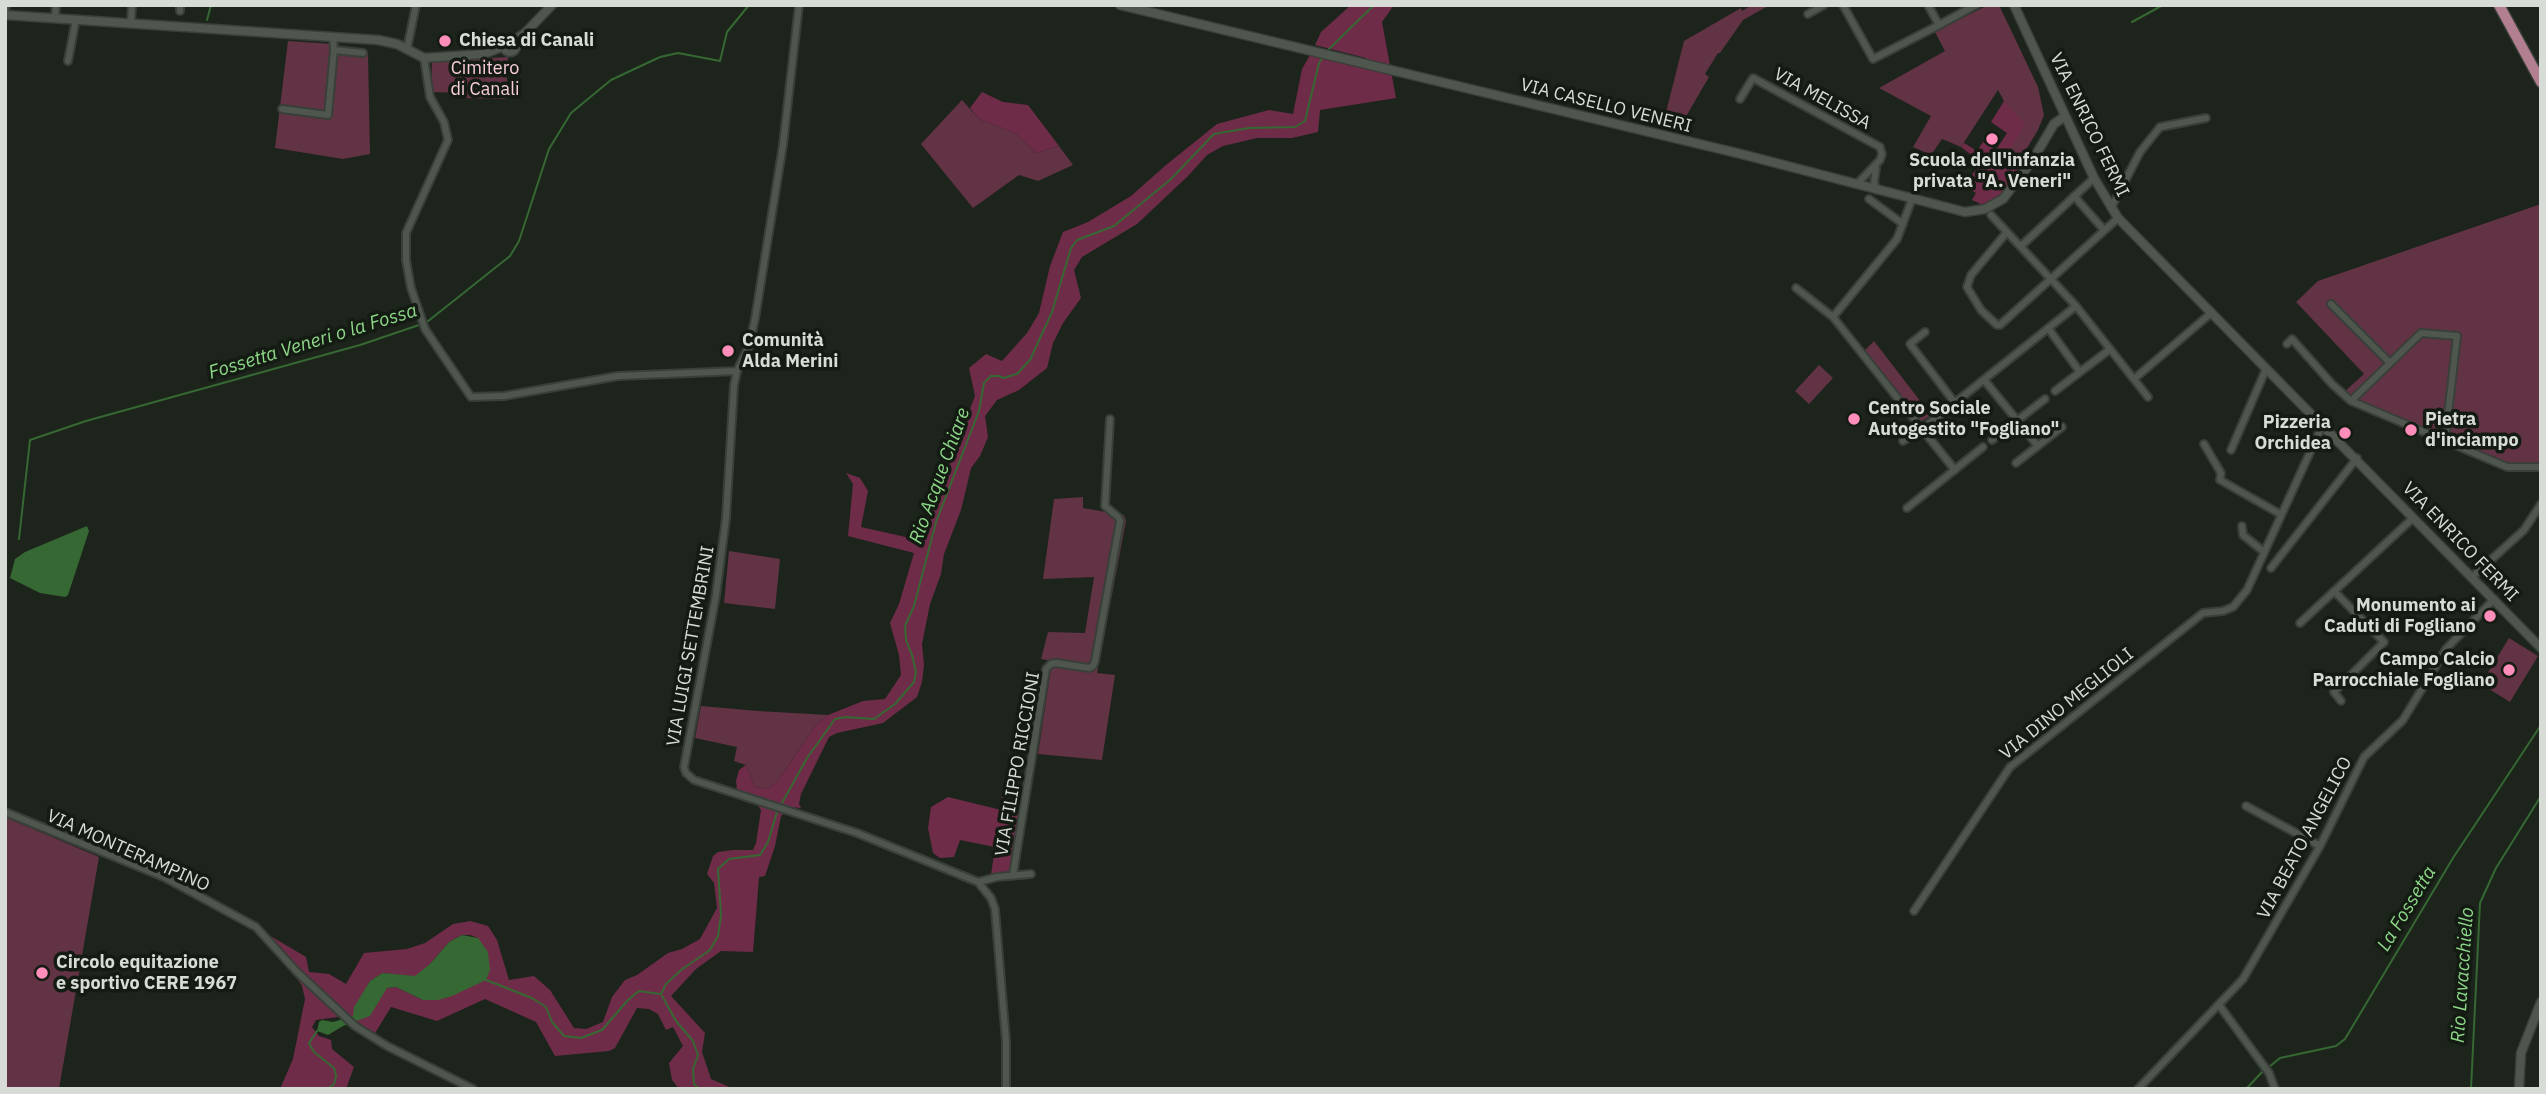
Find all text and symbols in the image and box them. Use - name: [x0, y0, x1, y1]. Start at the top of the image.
- place label: Chiesa di Canali: [459, 30, 594, 52]
- marker: Chiesa di Canali: [437, 33, 453, 49]
- street label: VIA ENRICO FERMI: [2045, 49, 2133, 201]
- park label: Cimitero di Canali: [450, 58, 520, 100]
- street label: VIA MELISSA: [1770, 63, 1874, 135]
- street label: VIA CASELLO VENERI: [1518, 74, 1694, 138]
- marker: Scuola dell'infanzia privata "A. Veneri": [1984, 131, 2000, 147]
- place label: Scuola dell'infanzia privata "A. Veneri": [1909, 150, 2075, 192]
- water label: Fossetta Veneri o la Fossa: [206, 299, 420, 385]
- place label: Comunità Alda Merini: [742, 330, 838, 372]
- marker: Comunità Alda Merini: [720, 343, 736, 359]
- place label: Centro Sociale Autogestito "Fogliano": [1868, 398, 2059, 440]
- water label: Rio Acque Chiare: [905, 405, 975, 547]
- place label: Pietra d'inciampo: [2425, 409, 2519, 452]
- marker: Centro Sociale Autogestito "Fogliano": [1846, 411, 1862, 427]
- place label: Pizzeria Orchidea: [2254, 412, 2331, 454]
- marker: Pietra d'inciampo: [2403, 422, 2419, 438]
- marker: Pizzeria Orchidea: [2337, 425, 2353, 441]
- street label: VIA ENRICO FERMI: [2397, 478, 2523, 606]
- street label: VIA LUIGI SETTEMBRINI: [663, 544, 719, 748]
- place label: Monumento ai Caduti di Fogliano: [2324, 595, 2476, 638]
- marker: Monumento ai Caduti di Fogliano: [2482, 608, 2498, 624]
- street label: VIA DINO MEGLIOLI: [1996, 643, 2138, 765]
- place label: Campo Calcio Parrocchiale Fogliano: [2312, 649, 2495, 692]
- marker: Campo Calcio Parrocchiale Fogliano: [2501, 662, 2517, 678]
- street label: VIA FILIPPO RICCIONI: [991, 670, 1045, 858]
- street label: VIA BEATO ANGELICO: [2253, 753, 2357, 923]
- street label: VIA MONTERAMPINO: [43, 805, 213, 897]
- water label: La Fossetta: [2373, 862, 2441, 956]
- water label: Rio Lavacchiello: [2447, 906, 2479, 1044]
- place label: Circolo equitazione e sportivo CERE 1967: [56, 952, 237, 995]
- marker: Circolo equitazione e sportivo CERE 1967: [34, 965, 50, 981]

